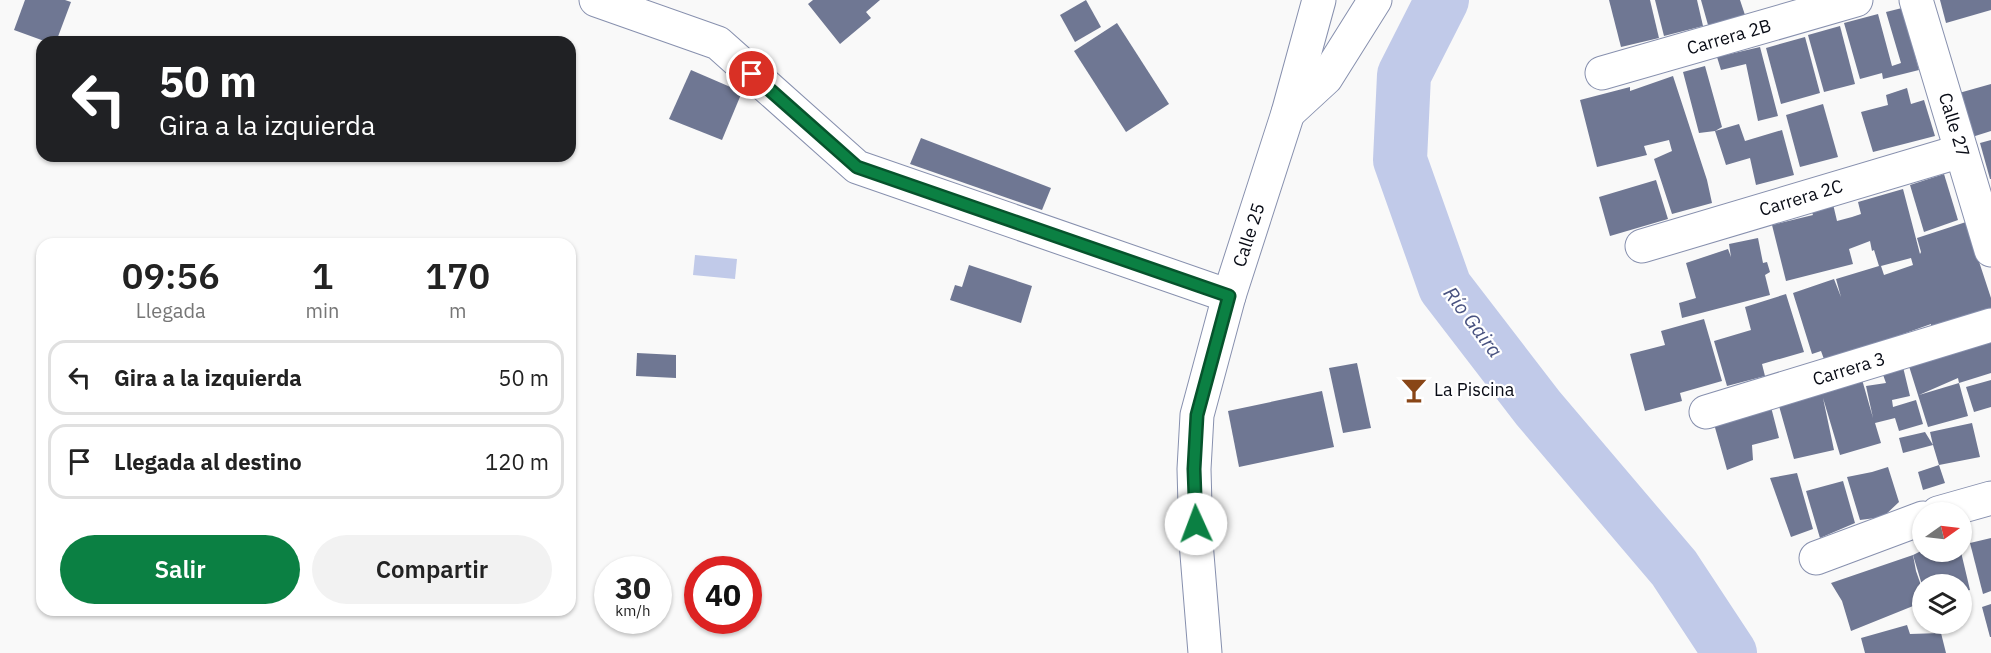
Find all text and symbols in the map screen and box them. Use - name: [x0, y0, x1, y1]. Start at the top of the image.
- street label: Carrera 2B: [1684, 14, 1774, 60]
- pin: [726, 48, 777, 99]
- text: 50 m: [159, 54, 257, 109]
- icon: arrive: [735, 57, 768, 90]
- icon: left: [60, 60, 138, 138]
- street label: Calle 27: [1934, 90, 1975, 160]
- text: Gira a la izquierda: [159, 107, 375, 142]
- street label: Carrera 2C: [1756, 174, 1845, 221]
- street label: Calle 25: [1227, 200, 1270, 270]
- text: 09:56: [122, 252, 220, 299]
- text: 1: [312, 252, 333, 299]
- text: 170: [425, 252, 490, 299]
- water label: Río Gaira: [1438, 281, 1509, 363]
- text: Llegada: [136, 297, 206, 324]
- text: min: [306, 297, 339, 324]
- text: m: [449, 297, 466, 324]
- street label: Carrera 3: [1810, 347, 1888, 390]
- icon: left: [63, 361, 96, 394]
- text: Gira a la izquierda: [114, 363, 302, 392]
- text: 50 m: [498, 363, 549, 392]
- bar icon: La Piscina: [1399, 375, 1429, 405]
- place label: La Piscina: [1434, 378, 1515, 401]
- icon: arrive: [63, 445, 96, 478]
- text: Llegada al destino: [114, 447, 302, 476]
- text: 120 m: [485, 447, 549, 476]
- position arrow: [1164, 492, 1228, 556]
- north arrow: [1912, 502, 1972, 562]
- map controls: [1912, 502, 1972, 634]
- button: Salir: [60, 535, 300, 604]
- button: Compartir: [312, 535, 552, 604]
- speed limit sign: 40: [684, 556, 762, 634]
- text: 30: [615, 568, 651, 607]
- button: layers: [1912, 574, 1972, 634]
- text: km/h: [615, 601, 651, 620]

